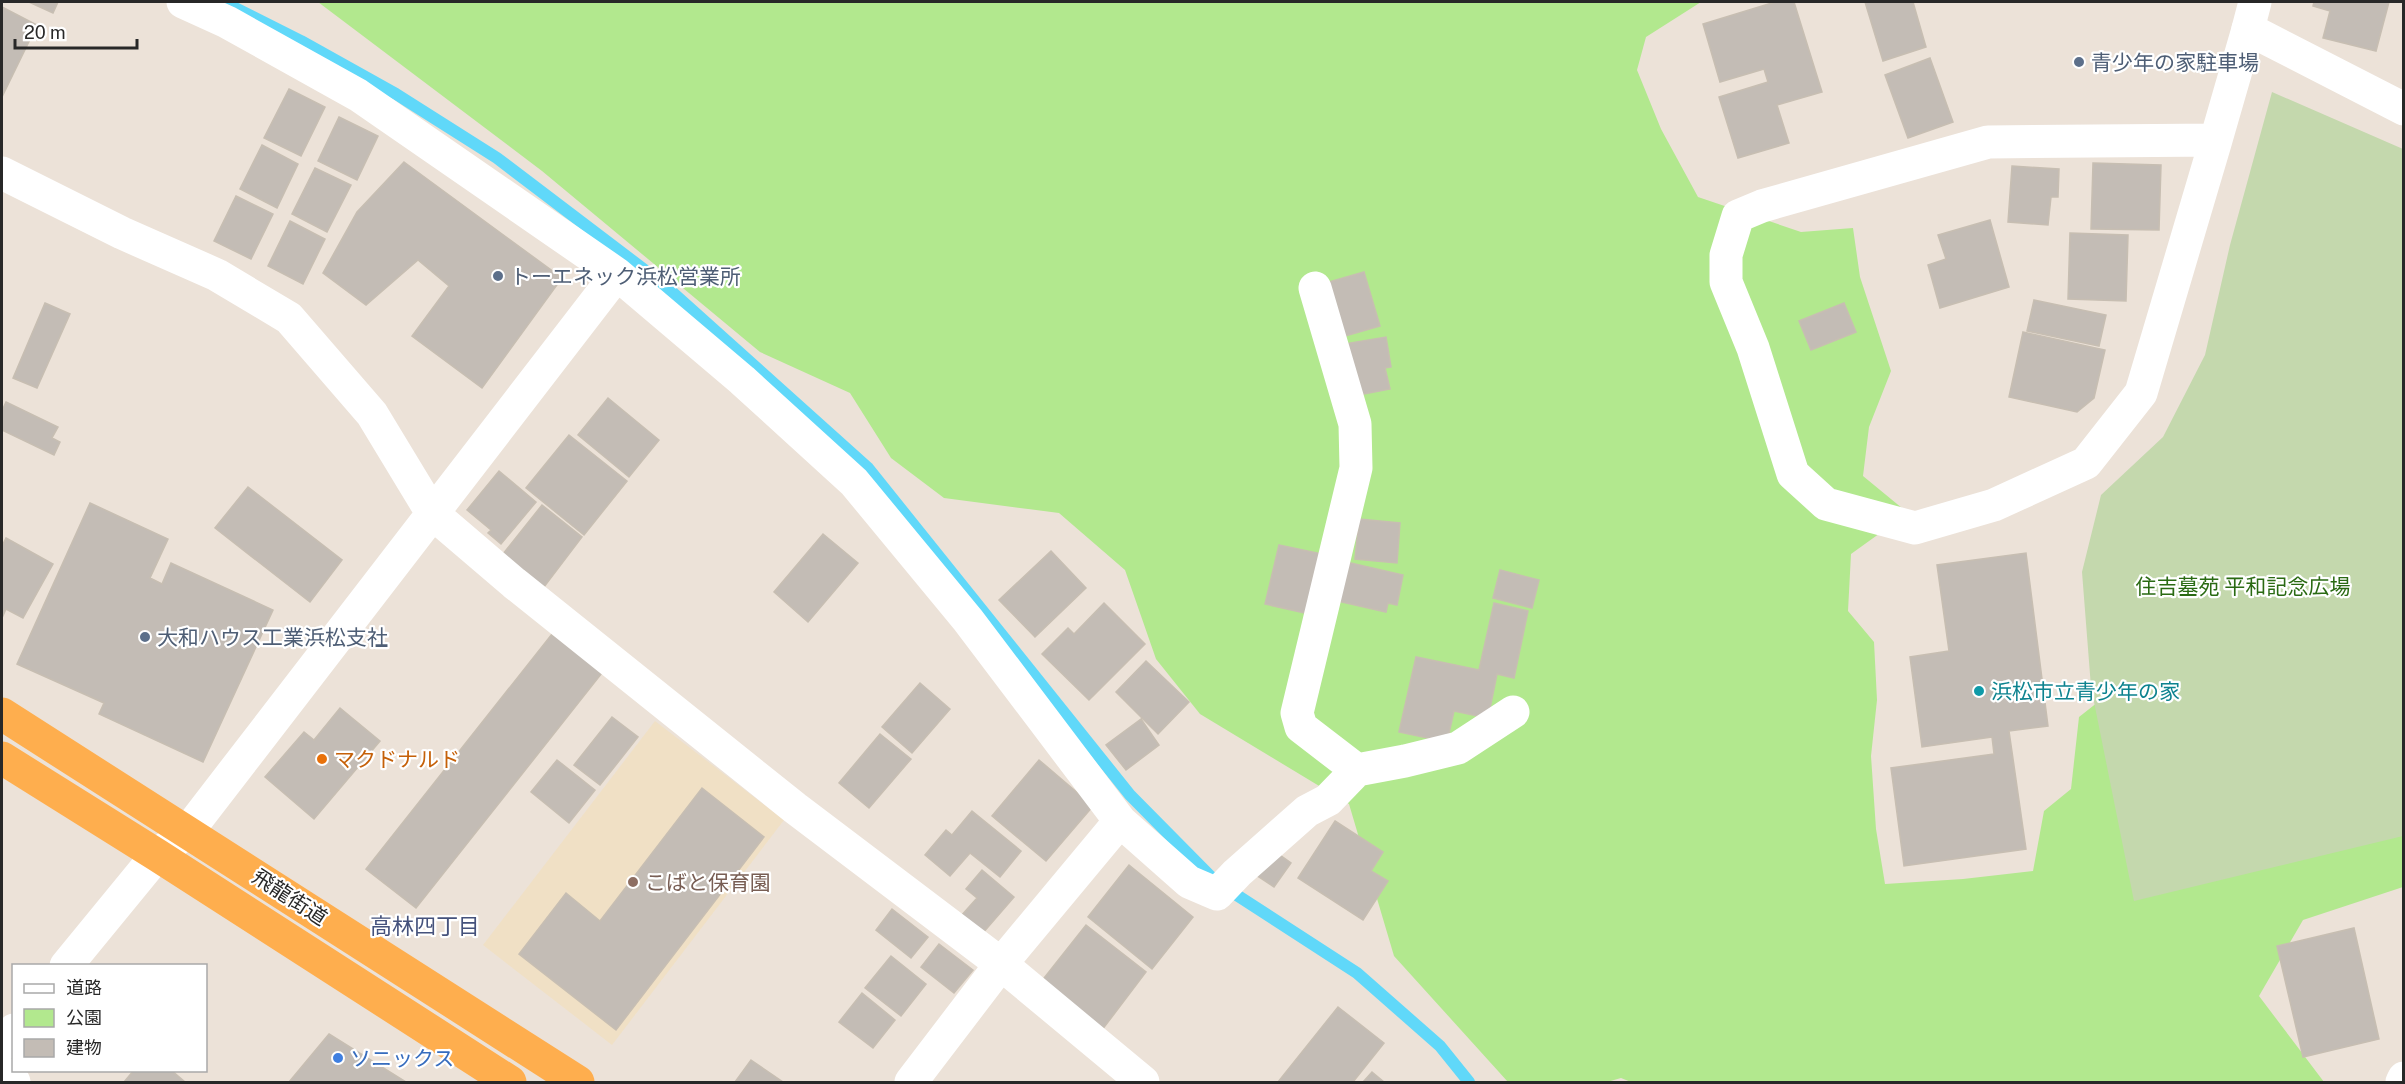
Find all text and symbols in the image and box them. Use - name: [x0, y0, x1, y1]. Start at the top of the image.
- scale bar: [15, 12, 136, 50]
- text: 20 m: [24, 22, 66, 43]
- place label: 青少年の家駐車場: [2091, 50, 2259, 75]
- marker: 青少年の家駐車場: [2072, 55, 2086, 69]
- place label: トーエネック浜松営業所: [510, 264, 741, 289]
- marker: トーエネック浜松営業所: [491, 269, 505, 283]
- park label: 住吉墓苑 平和記念広場: [2135, 574, 2351, 599]
- place label: 大和ハウス工業浜松支社: [157, 625, 388, 650]
- marker: 大和ハウス工業浜松支社: [138, 630, 152, 644]
- place label: 浜松市立青少年の家: [1991, 679, 2180, 704]
- marker: 浜松市立青少年の家: [1972, 684, 1986, 698]
- place label: マクドナルド: [334, 747, 460, 772]
- marker: マクドナルド: [315, 752, 329, 766]
- street label: 飛龍街道: [248, 864, 332, 930]
- place label: こばと保育園: [645, 870, 771, 895]
- marker: こばと保育園: [626, 875, 640, 889]
- district label: 高林四丁目: [370, 913, 480, 939]
- legend: [12, 964, 207, 1072]
- text: 道路: [66, 977, 102, 998]
- text: 公園: [66, 1007, 102, 1028]
- text: 建物: [66, 1037, 102, 1058]
- place label: ソニックス: [350, 1046, 454, 1071]
- marker: ソニックス: [331, 1051, 345, 1065]

